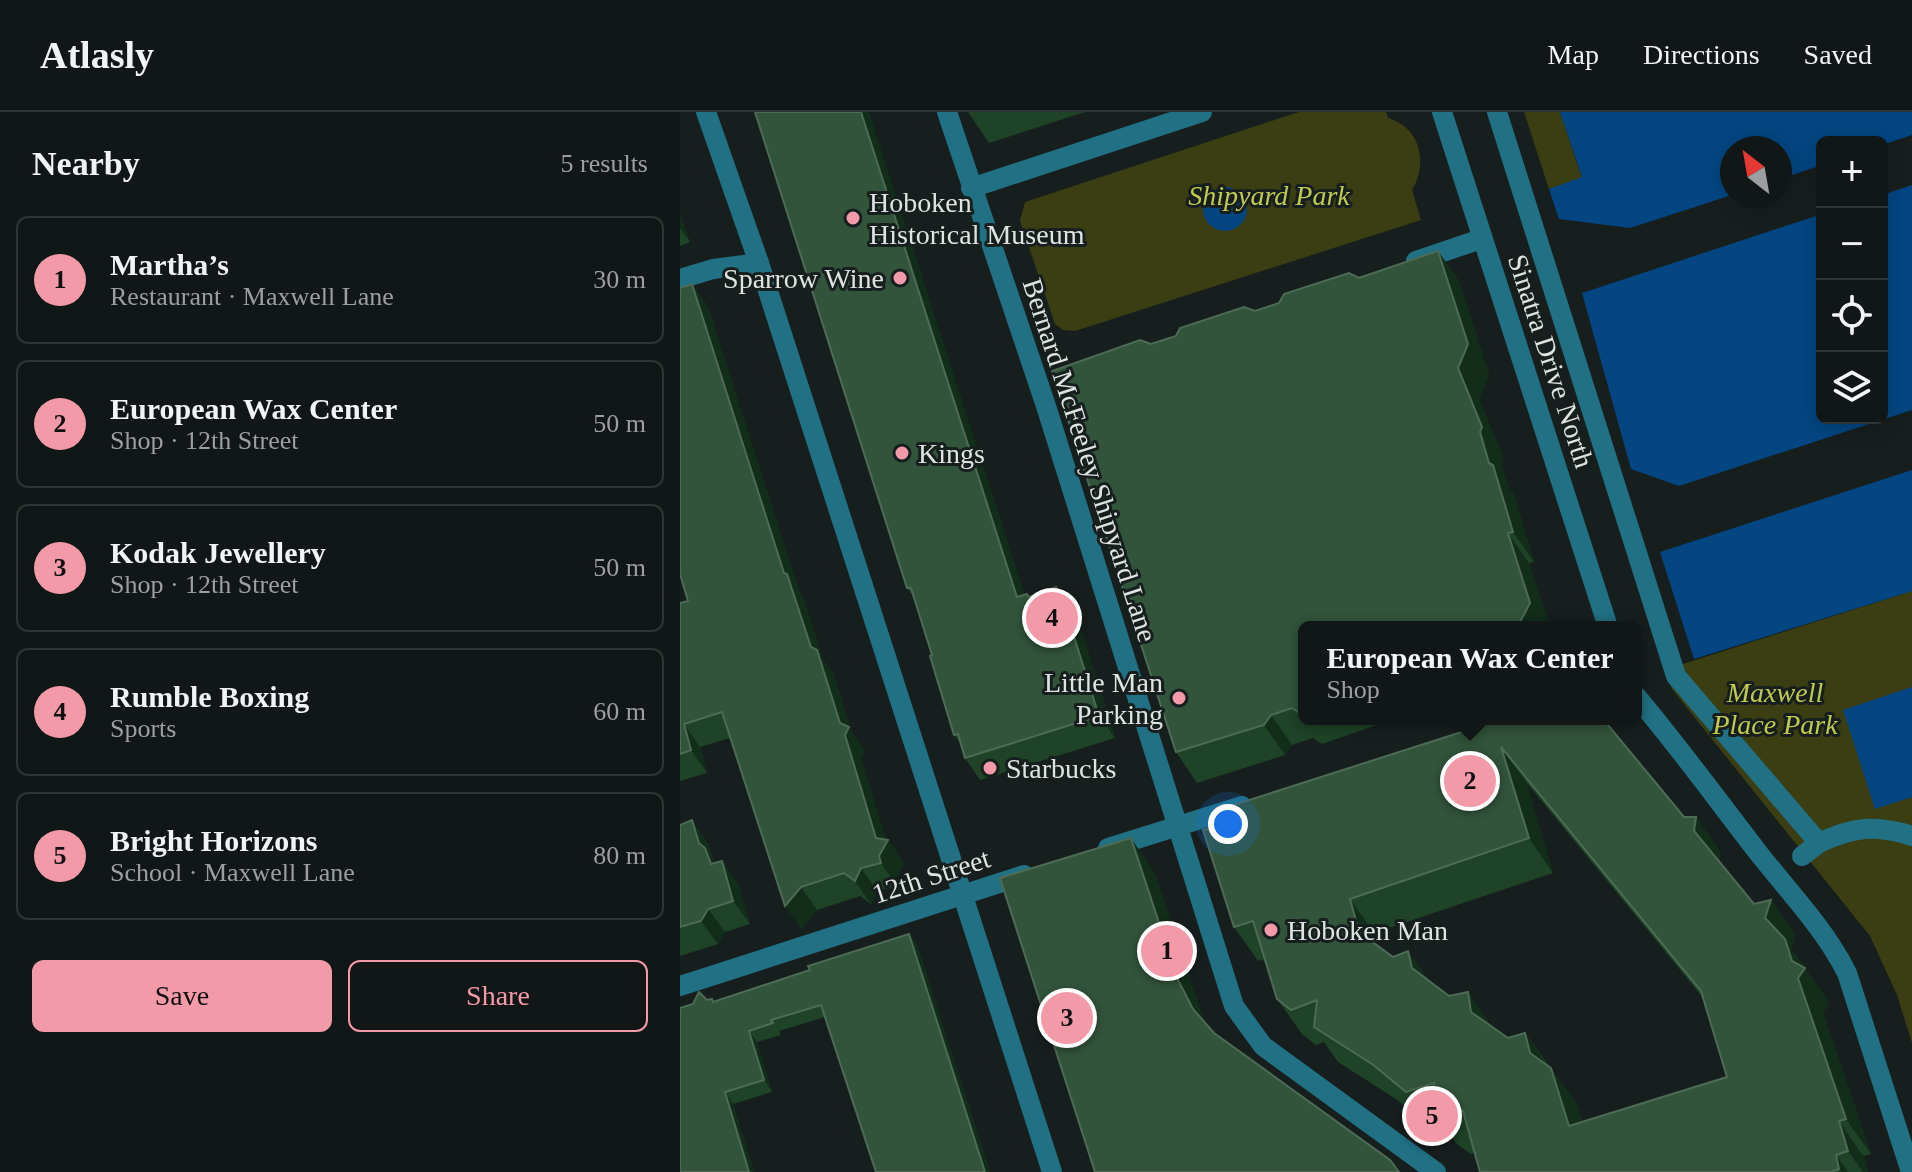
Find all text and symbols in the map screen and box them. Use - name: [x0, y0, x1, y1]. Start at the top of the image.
- text: Atlasly: [40, 34, 154, 76]
- text: Map: [1548, 39, 1599, 70]
- text: Directions: [1643, 39, 1760, 70]
- text: Saved: [1804, 39, 1872, 70]
- north arrow: [1720, 136, 1792, 208]
- map controls: [1816, 136, 1888, 424]
- button: +: [1816, 136, 1888, 208]
- text: Nearby: [32, 145, 140, 182]
- text: 5 results: [561, 149, 648, 178]
- park label: Shipyard Park: [1188, 180, 1350, 211]
- place label: Hoboken Historical Museum: [869, 187, 1085, 250]
- button: −: [1816, 208, 1888, 280]
- marker: Hoboken Historical Museum: [844, 209, 862, 227]
- text: Martha’s: [110, 248, 229, 281]
- street label: Sinatra Drive North: [1502, 250, 1600, 472]
- place label: Sparrow Wine: [723, 263, 884, 294]
- text: 1: [54, 265, 67, 294]
- text: 30 m: [593, 265, 646, 294]
- marker: Sparrow Wine: [891, 269, 909, 287]
- street label: Bernard McFeeley Shipyard Lane: [1017, 274, 1163, 646]
- button: locate: [1816, 280, 1888, 352]
- text: Restaurant · Maxwell Lane: [110, 282, 394, 311]
- button: layers: [1816, 352, 1888, 424]
- text: European Wax Center: [110, 392, 397, 425]
- text: 2: [54, 409, 67, 438]
- text: 50 m: [593, 409, 646, 438]
- text: Shop · 12th Street: [110, 426, 299, 455]
- place label: Kings: [918, 438, 985, 469]
- marker: Kings: [893, 444, 911, 462]
- text: Kodak Jewellery: [110, 536, 326, 569]
- text: 3: [54, 553, 67, 582]
- text: 50 m: [593, 553, 646, 582]
- text: Shop · 12th Street: [110, 570, 299, 599]
- pin: 4: [1026, 588, 1078, 648]
- popup: [1298, 621, 1642, 725]
- text: European Wax Center: [1326, 641, 1614, 674]
- place label: Little Man Parking: [1044, 667, 1163, 730]
- text: Shop: [1326, 675, 1380, 704]
- park label: Maxwell Place Park: [1711, 677, 1838, 740]
- text: Rumble Boxing: [110, 680, 309, 713]
- marker: Little Man Parking: [1170, 689, 1188, 707]
- text: 4: [54, 697, 67, 726]
- text: 60 m: [593, 697, 646, 726]
- text: Sports: [110, 714, 176, 743]
- pin: 2: [1444, 751, 1496, 811]
- place label: Starbucks: [1006, 753, 1116, 784]
- marker: Starbucks: [981, 759, 999, 777]
- your location: [1208, 804, 1248, 844]
- text: Bright Horizons: [110, 824, 318, 857]
- text: 5: [54, 841, 67, 870]
- text: 80 m: [593, 841, 646, 870]
- street label: 12th Street: [868, 842, 994, 910]
- text: School · Maxwell Lane: [110, 858, 355, 887]
- place label: Hoboken Man: [1287, 915, 1448, 946]
- pin: 1: [1141, 921, 1193, 981]
- marker: Hoboken Man: [1262, 921, 1280, 939]
- button: Save: [32, 960, 332, 1032]
- button: Share: [348, 960, 648, 1032]
- pin: 3: [1041, 988, 1093, 1048]
- pin: 5: [1406, 1086, 1458, 1146]

